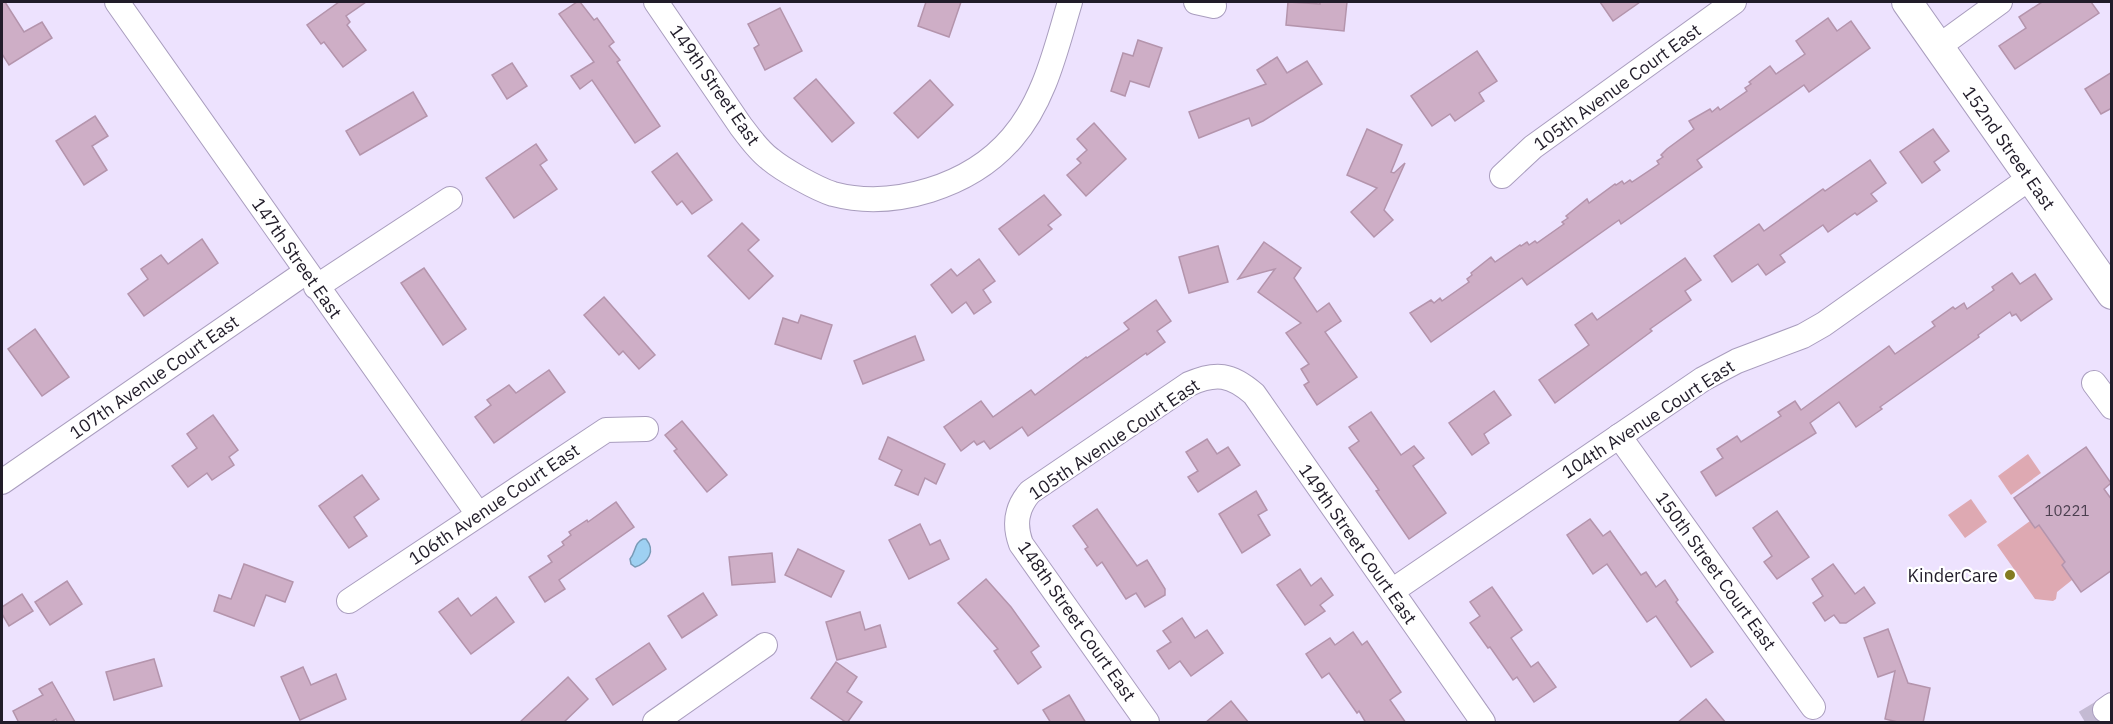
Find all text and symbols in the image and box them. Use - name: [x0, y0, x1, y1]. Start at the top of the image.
- street label: 105th Avenue Court East: [1529, 19, 1705, 155]
- street label: 149th Street East: [665, 20, 765, 150]
- street label: 152nd Street East: [1958, 82, 2060, 214]
- street label: 147th Street East: [247, 193, 347, 323]
- street label: 107th Avenue Court East: [65, 310, 243, 444]
- street label: 104th Avenue Court East: [1557, 355, 1739, 483]
- street label: 105th Avenue Court East: [1024, 373, 1204, 505]
- street label: 106th Avenue Court East: [404, 438, 584, 570]
- street label: 149th Street Court East: [1294, 459, 1422, 629]
- street label: 150th Street Court East: [1651, 487, 1781, 655]
- house number: 10221: [2044, 501, 2090, 520]
- street label: 148th Street Court East: [1013, 536, 1141, 706]
- place label: KinderCare: [1908, 564, 1998, 587]
- marker: KinderCare: [2003, 568, 2017, 582]

